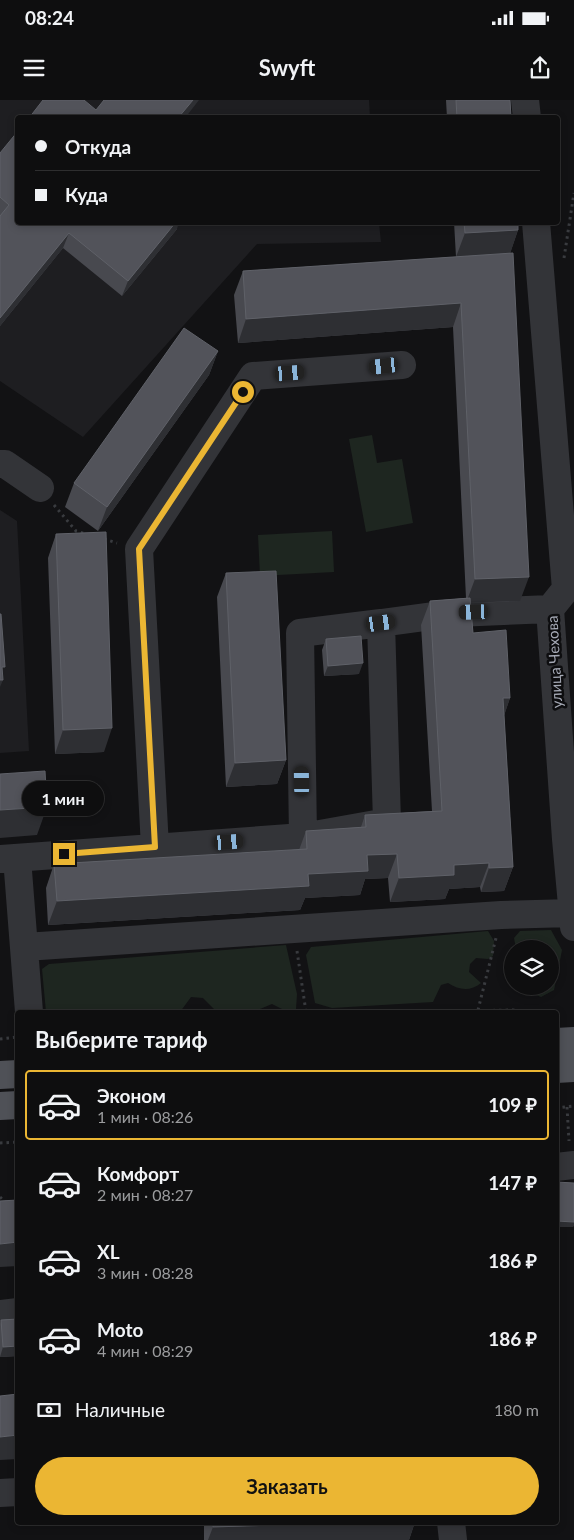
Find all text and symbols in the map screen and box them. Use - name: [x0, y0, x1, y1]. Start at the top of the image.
- text: 08:24: [25, 6, 74, 29]
- icon: menu: [20, 54, 48, 82]
- text: Swyft: [259, 54, 315, 81]
- icon: share: [526, 54, 554, 82]
- text: Откуда: [65, 135, 131, 158]
- text: Куда: [65, 183, 108, 206]
- car: [368, 357, 399, 375]
- car: [274, 364, 305, 382]
- route start: [232, 381, 254, 403]
- car: [458, 604, 489, 620]
- car: [365, 613, 396, 633]
- street label: улица Чехова: [543, 615, 565, 709]
- car: [294, 766, 309, 796]
- callout: 1 мин: [23, 782, 105, 816]
- text: 1 мин: [41, 789, 85, 808]
- car: [213, 833, 244, 851]
- route end: [53, 843, 75, 865]
- map controls: [504, 940, 559, 995]
- button: layers: [504, 940, 559, 995]
- text: Выберите тариф: [35, 1026, 208, 1053]
- icon: car: [37, 1083, 82, 1128]
- text: Эконом: [97, 1084, 166, 1107]
- text: 109 ₽: [488, 1093, 537, 1116]
- text: 1 мин · 08:26: [97, 1107, 193, 1126]
- icon: car: [37, 1161, 82, 1206]
- text: Комфорт: [97, 1162, 179, 1185]
- text: 147 ₽: [488, 1171, 537, 1194]
- text: 2 мин · 08:27: [97, 1185, 193, 1204]
- icon: car: [37, 1239, 82, 1284]
- text: XL: [97, 1240, 120, 1263]
- text: 186 ₽: [488, 1249, 537, 1272]
- text: 3 мин · 08:28: [97, 1263, 193, 1282]
- icon: car: [37, 1317, 82, 1362]
- text: Moto: [97, 1318, 143, 1341]
- text: 186 ₽: [488, 1327, 537, 1350]
- text: 4 мин · 08:29: [97, 1341, 193, 1360]
- icon: cash: [35, 1396, 63, 1424]
- text: Наличные: [75, 1398, 165, 1421]
- text: 180 m: [494, 1400, 539, 1419]
- button: Заказать: [35, 1457, 539, 1515]

